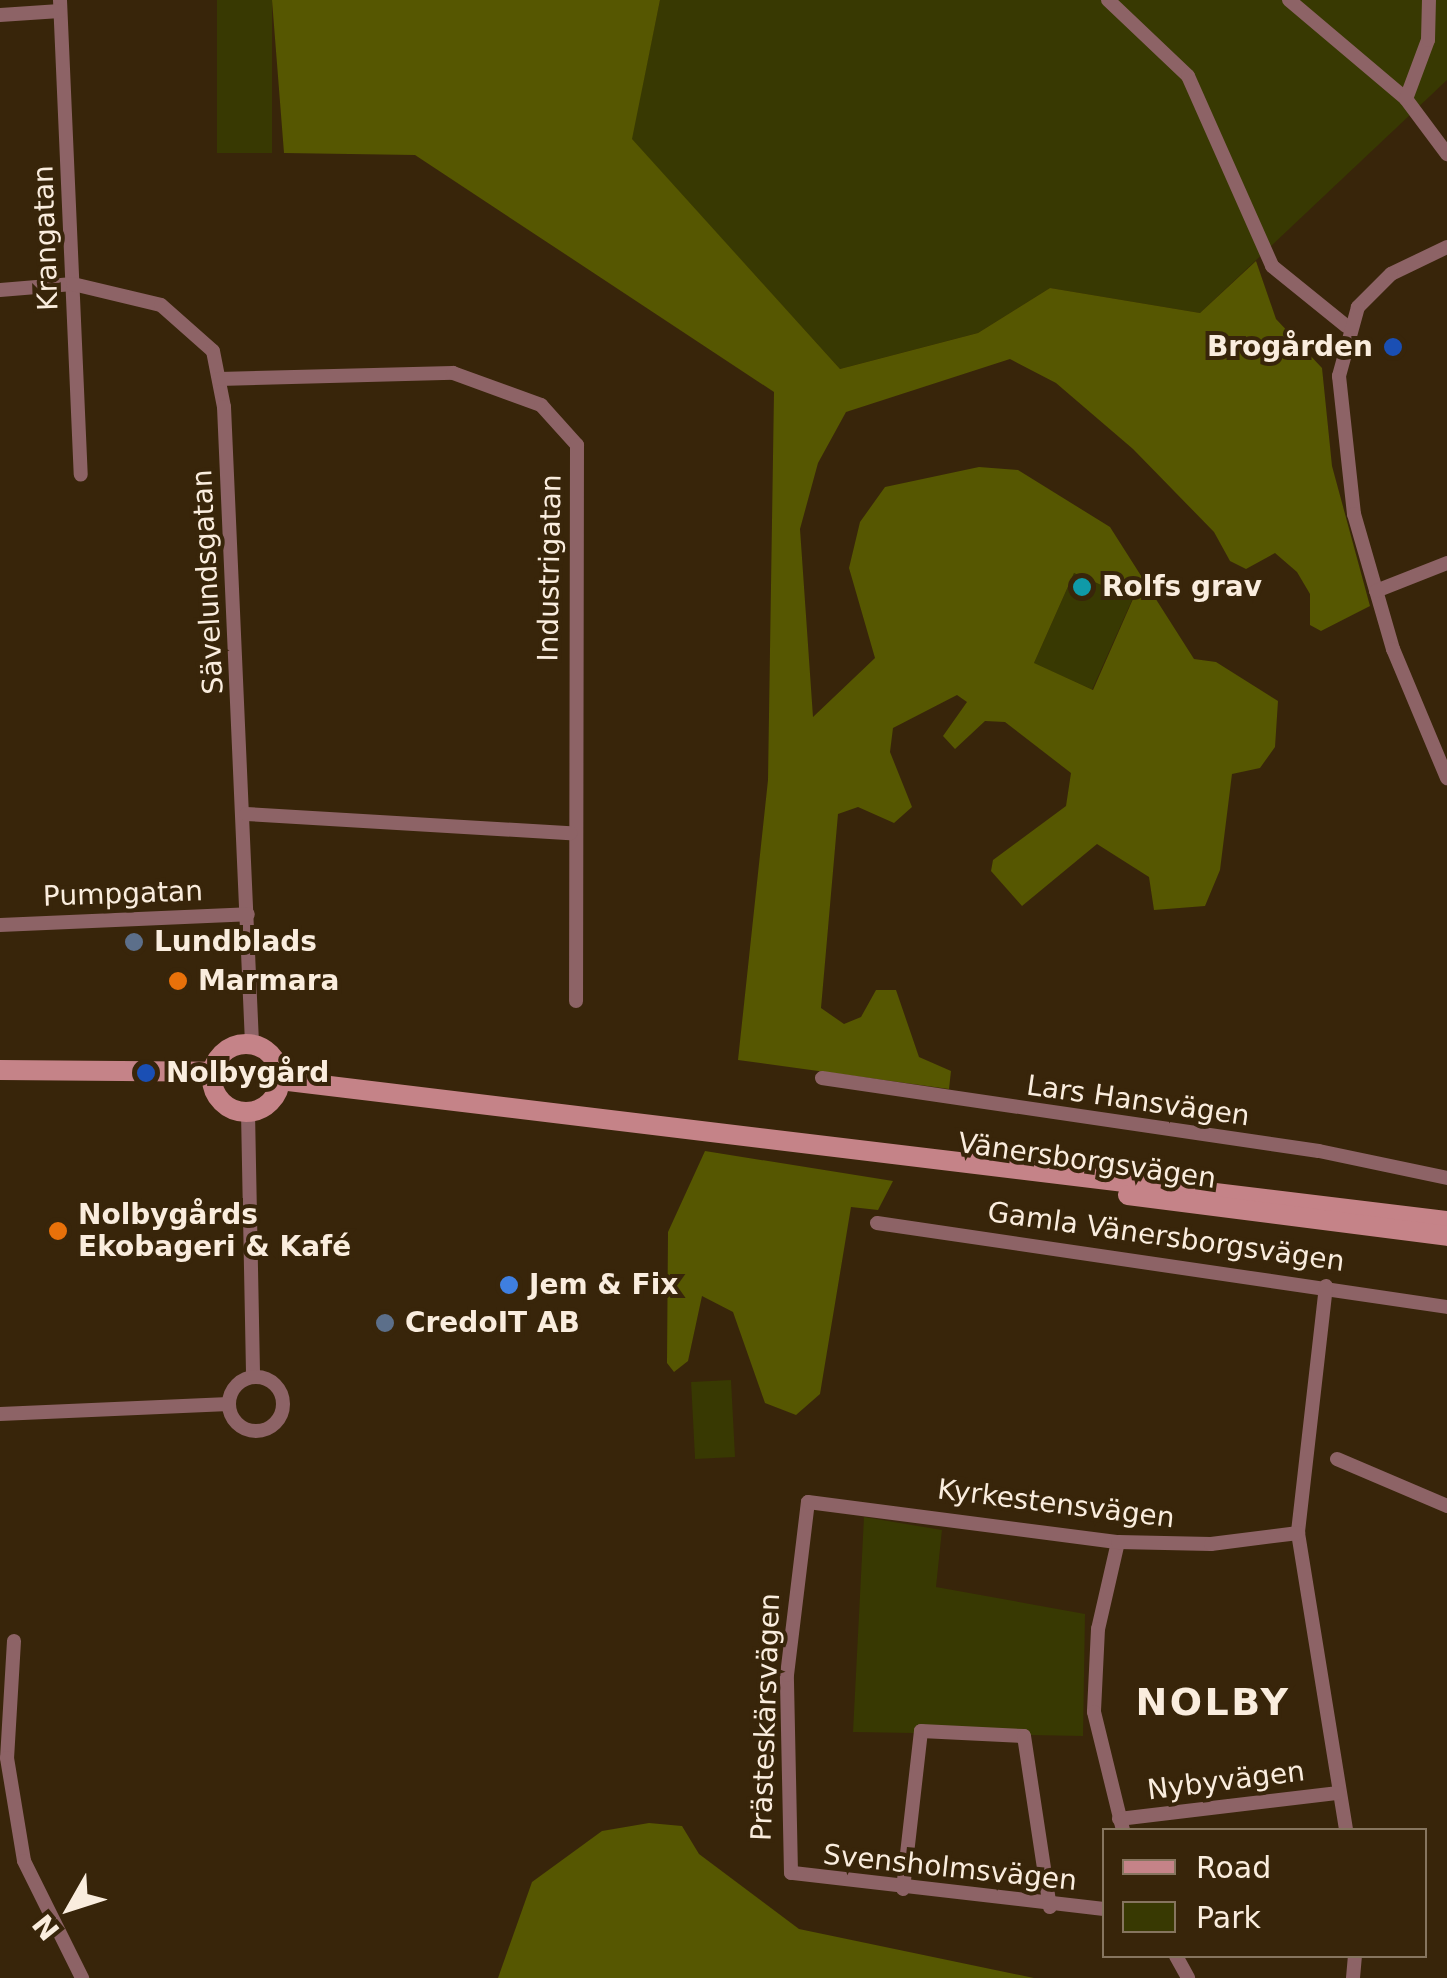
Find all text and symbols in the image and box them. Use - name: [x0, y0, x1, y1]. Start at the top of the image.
- street label: Krangatan: [27, 165, 65, 311]
- place label: Brogården: [1207, 330, 1373, 364]
- marker: Brogården: [1382, 336, 1404, 358]
- street label: Sävelundsgatan: [185, 469, 231, 695]
- street label: Industrigatan: [532, 474, 568, 662]
- place label: Rolfs grav: [1102, 570, 1262, 604]
- marker: Rolfs grav: [1071, 576, 1093, 598]
- street label: Pumpgatan: [42, 874, 204, 914]
- place label: Lundblads: [154, 925, 317, 959]
- marker: Lundblads: [123, 931, 145, 953]
- place label: Marmara: [198, 964, 339, 998]
- marker: Marmara: [167, 970, 189, 992]
- place label: Nolbygård: [166, 1056, 329, 1090]
- marker: Nolbygård: [135, 1062, 157, 1084]
- street label: Lars Hansvägen: [1024, 1069, 1252, 1133]
- street label: Vänersborgsvägen: [956, 1126, 1218, 1196]
- street label: Gamla Vänersborgsvägen: [985, 1195, 1347, 1279]
- place label: Nolbygårds Ekobageri & Kafé: [78, 1198, 351, 1264]
- marker: Nolbygårds Ekobageri & Kafé: [47, 1220, 69, 1242]
- place label: Jem & Fix: [529, 1268, 678, 1302]
- marker: Jem & Fix: [498, 1274, 520, 1296]
- place label: CredoIT AB: [405, 1306, 580, 1340]
- marker: CredoIT AB: [374, 1312, 396, 1334]
- street label: Kyrkestensvägen: [936, 1473, 1176, 1535]
- street label: Prästeskärsvägen: [745, 1593, 787, 1841]
- district label: NOLBY: [1135, 1680, 1291, 1726]
- street label: Nybyvägen: [1145, 1755, 1307, 1807]
- legend: [1102, 1828, 1427, 1958]
- street label: Svensholmsvägen: [821, 1838, 1079, 1898]
- text: Road: [1196, 1850, 1271, 1885]
- north arrow: [20, 1858, 120, 1958]
- text: Park: [1196, 1900, 1261, 1935]
- text: N: [26, 1908, 66, 1947]

